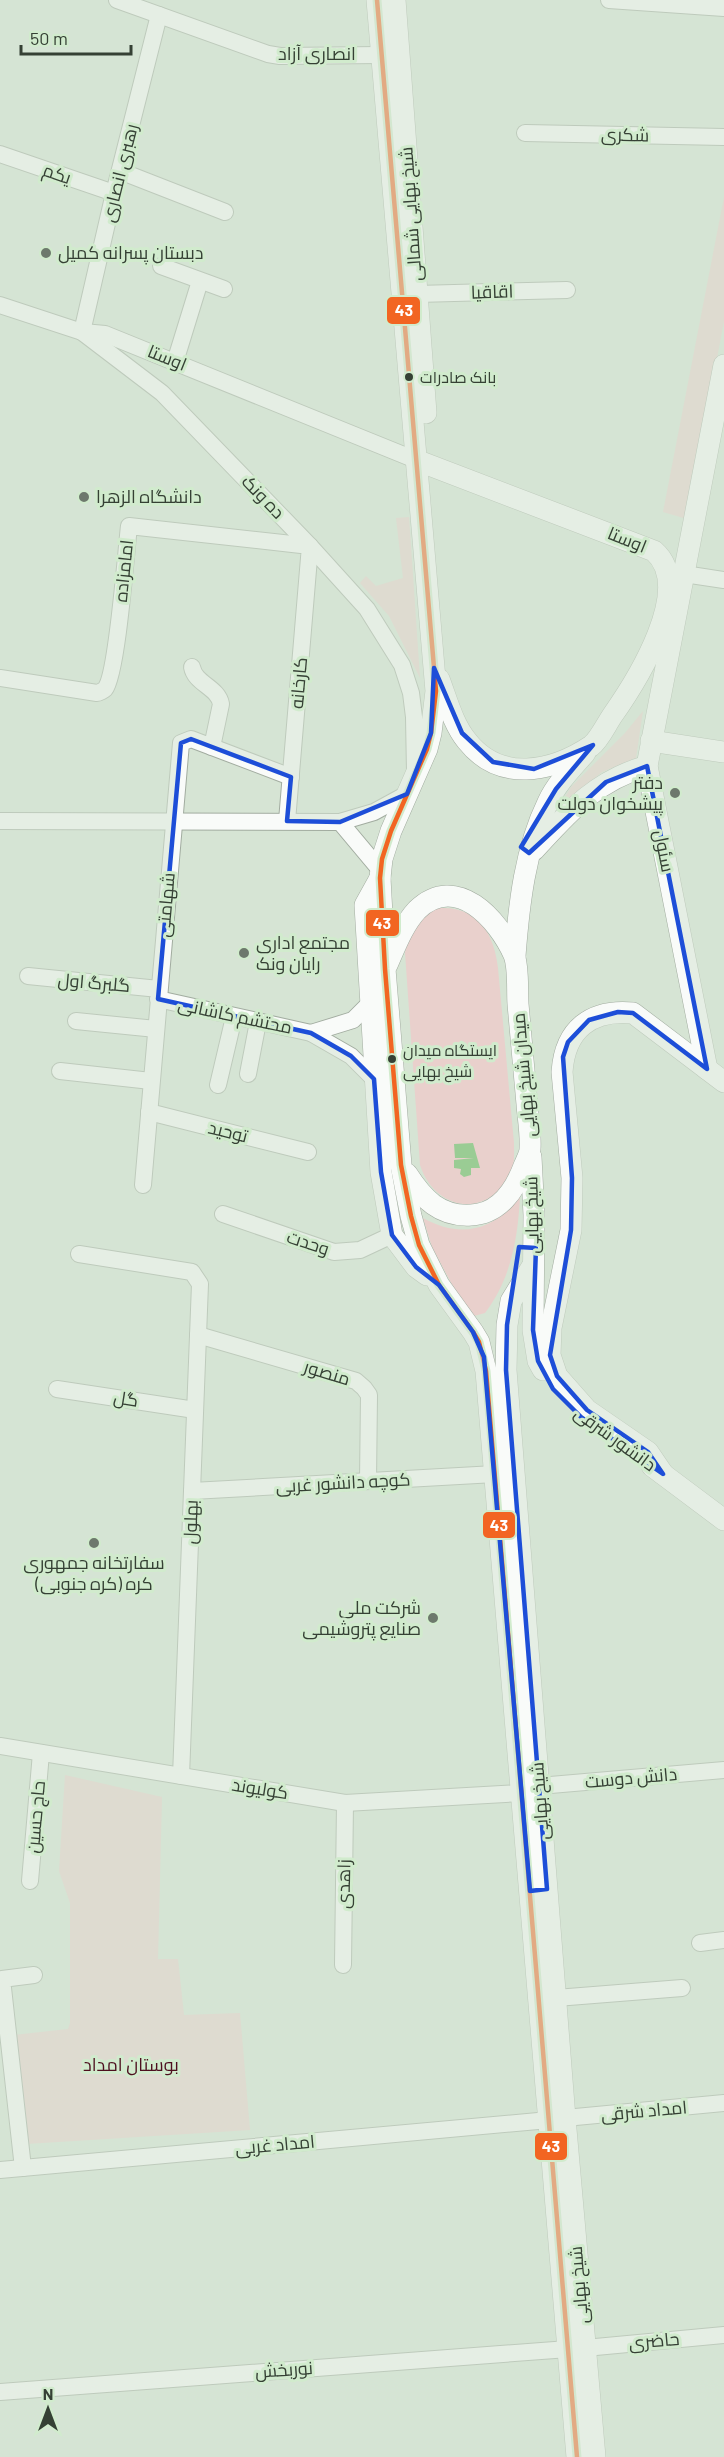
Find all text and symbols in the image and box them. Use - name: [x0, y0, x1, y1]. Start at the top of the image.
- scale bar: [21, 18, 130, 56]
- text: 50 m: [30, 27, 68, 49]
- street label: انصاری آزاد: [278, 42, 356, 65]
- street label: رهبری انصاری: [96, 121, 143, 224]
- street label: شکری: [601, 123, 649, 146]
- street label: شیخ بهایی شمالی: [394, 146, 428, 282]
- street label: یکم: [40, 158, 75, 190]
- place label: دبستان پسرانه كميل: [58, 241, 203, 265]
- marker: دبستان پسرانه كميل: [39, 246, 53, 260]
- street label: اقاقیا: [470, 279, 514, 303]
- line badge: 43: [386, 296, 421, 325]
- text: 43: [395, 300, 413, 319]
- street label: اوستا: [144, 339, 190, 376]
- place label: بانک صادرات: [420, 367, 496, 387]
- marker: بانک صادرات: [403, 371, 415, 383]
- street label: ده ونک: [237, 470, 290, 523]
- place label: دانشگاه الزهرا: [96, 485, 202, 508]
- marker: دانشگاه الزهرا: [77, 490, 91, 504]
- street label: اوستا: [604, 521, 650, 558]
- street label: امامزاده: [109, 539, 138, 603]
- street label: کارخانه: [285, 656, 312, 710]
- place label: دفتر پیشخوان دولت: [558, 771, 663, 816]
- marker: دفتر پیشخوان دولت: [668, 786, 682, 800]
- street label: سئول: [649, 828, 680, 874]
- street label: شهامتی: [151, 872, 180, 938]
- line badge: 43: [365, 909, 400, 937]
- text: 43: [373, 913, 391, 932]
- place label: مجتمع اداری رایان ونک: [256, 931, 350, 975]
- marker: مجتمع اداری رایان ونک: [237, 946, 251, 960]
- street label: گلبرگ اول: [57, 968, 131, 997]
- street label: محتشم کاشانی: [176, 992, 294, 1040]
- street label: میدان شیخ بهایی: [507, 1012, 541, 1138]
- place label: ایستگاه میدان شیخ بهایی: [403, 1040, 497, 1083]
- marker: ایستگاه میدان شیخ بهایی: [386, 1053, 398, 1065]
- street label: توحید: [206, 1116, 251, 1148]
- street label: شیخ بهایی: [519, 1176, 545, 1254]
- street label: وحدت: [284, 1225, 332, 1260]
- street label: منصور: [300, 1354, 353, 1390]
- street label: گل: [112, 1385, 140, 1412]
- street label: دانشور شرقی: [570, 1401, 661, 1476]
- street label: کوچه دانشور غربی: [275, 1467, 411, 1499]
- street label: بهلول: [178, 1499, 203, 1545]
- line badge: 43: [482, 1511, 516, 1539]
- text: 43: [490, 1515, 508, 1534]
- marker: سفارتخانه جمهوری کره (کره جنوبی): [87, 1536, 101, 1550]
- place label: سفارتخانه جمهوری کره (کره جنوبی): [23, 1551, 165, 1595]
- place label: شرکت ملی صنایع پتروشیمی: [302, 1596, 421, 1641]
- marker: شرکت ملی صنایع پتروشیمی: [426, 1611, 440, 1625]
- street label: شیخ بهایی: [525, 1761, 555, 1841]
- street label: دانش دوست: [584, 1762, 678, 1793]
- street label: کولیوند: [230, 1773, 290, 1804]
- street label: حاج حسین: [21, 1780, 51, 1854]
- street label: زاهدی: [332, 1859, 355, 1909]
- park label: بوستان امداد: [83, 2053, 179, 2076]
- street label: امداد شرقی: [600, 2095, 688, 2126]
- street label: امداد غربی: [234, 2130, 316, 2159]
- line badge: 43: [534, 2132, 568, 2161]
- text: 43: [542, 2136, 560, 2155]
- street label: شیخ بهایی: [564, 2245, 594, 2325]
- street label: حاضری: [628, 2327, 680, 2354]
- street label: نوربخش: [254, 2356, 314, 2383]
- north arrow: [18, 2379, 78, 2439]
- text: N: [43, 2384, 53, 2403]

